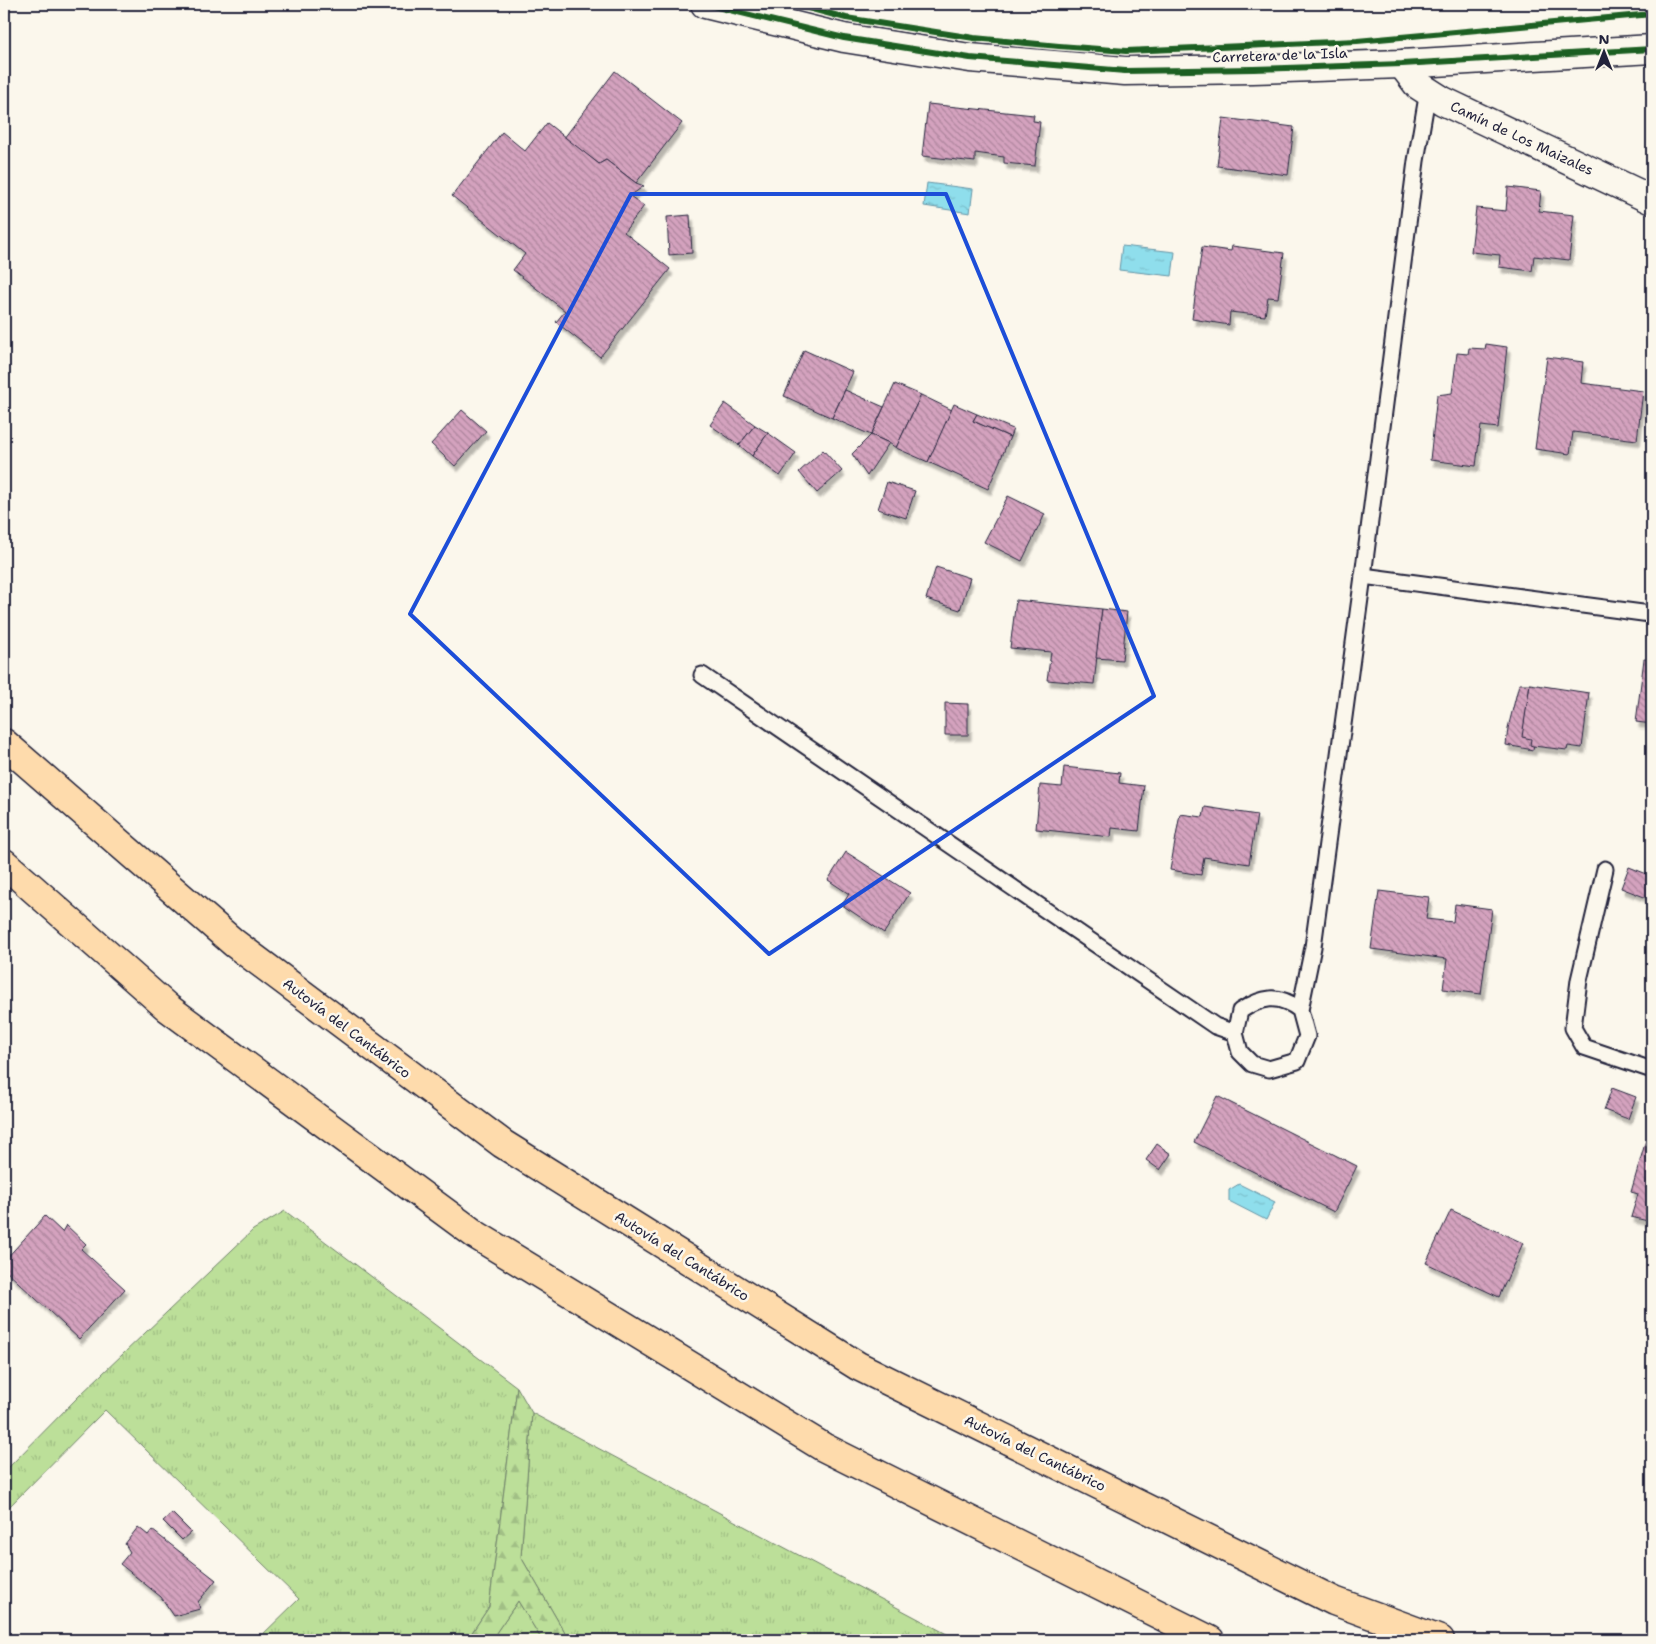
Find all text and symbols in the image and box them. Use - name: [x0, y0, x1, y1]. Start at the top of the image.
- north arrow: [1578, 28, 1628, 78]
- text: N: [1598, 30, 1610, 48]
- street label: Carretera de la Isla: [1212, 44, 1348, 66]
- street label: Camín de Los Maizales: [1447, 97, 1597, 179]
- street label: Autovía del Cantábrico: [279, 974, 415, 1082]
- street label: Autovía del Cantábrico: [611, 1207, 753, 1305]
- street label: Autovía del Cantábrico: [961, 1411, 1109, 1495]

